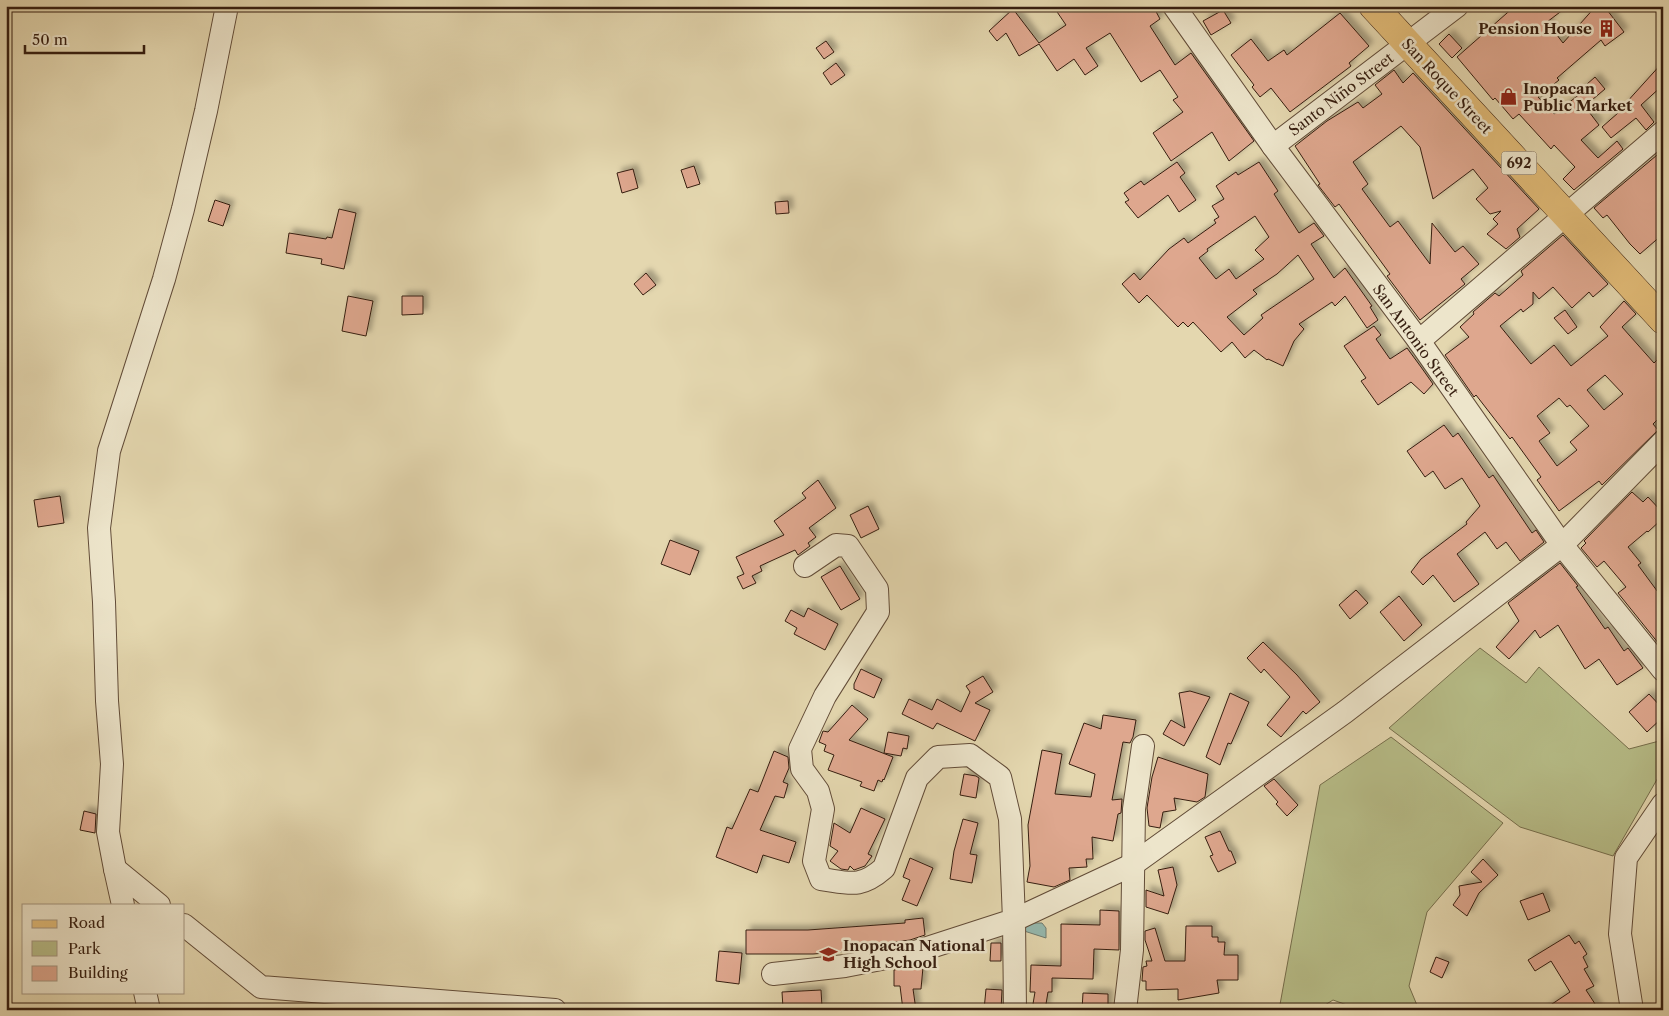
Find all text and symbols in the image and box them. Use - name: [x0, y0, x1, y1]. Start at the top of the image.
- building icon: Pension House: [1596, 18, 1616, 38]
- place label: Pension House: [1478, 19, 1592, 38]
- scale bar: [25, 22, 144, 54]
- text: 50 m: [32, 30, 68, 49]
- street label: San Roque Street: [1398, 34, 1497, 138]
- street label: Santo Niño Street: [1285, 48, 1398, 140]
- place label: Inopacan Public Market: [1523, 79, 1632, 115]
- shop icon: Inopacan Public Market: [1499, 87, 1519, 107]
- road number: 692: [1502, 152, 1536, 174]
- street label: San Antonio Street: [1369, 280, 1464, 400]
- legend: [22, 904, 185, 994]
- text: Road: [68, 913, 105, 932]
- place label: Inopacan National High School: [843, 936, 985, 972]
- text: Park: [68, 939, 102, 958]
- school or university icon: Inopacan National High School: [819, 944, 839, 964]
- text: Building: [68, 963, 128, 982]

